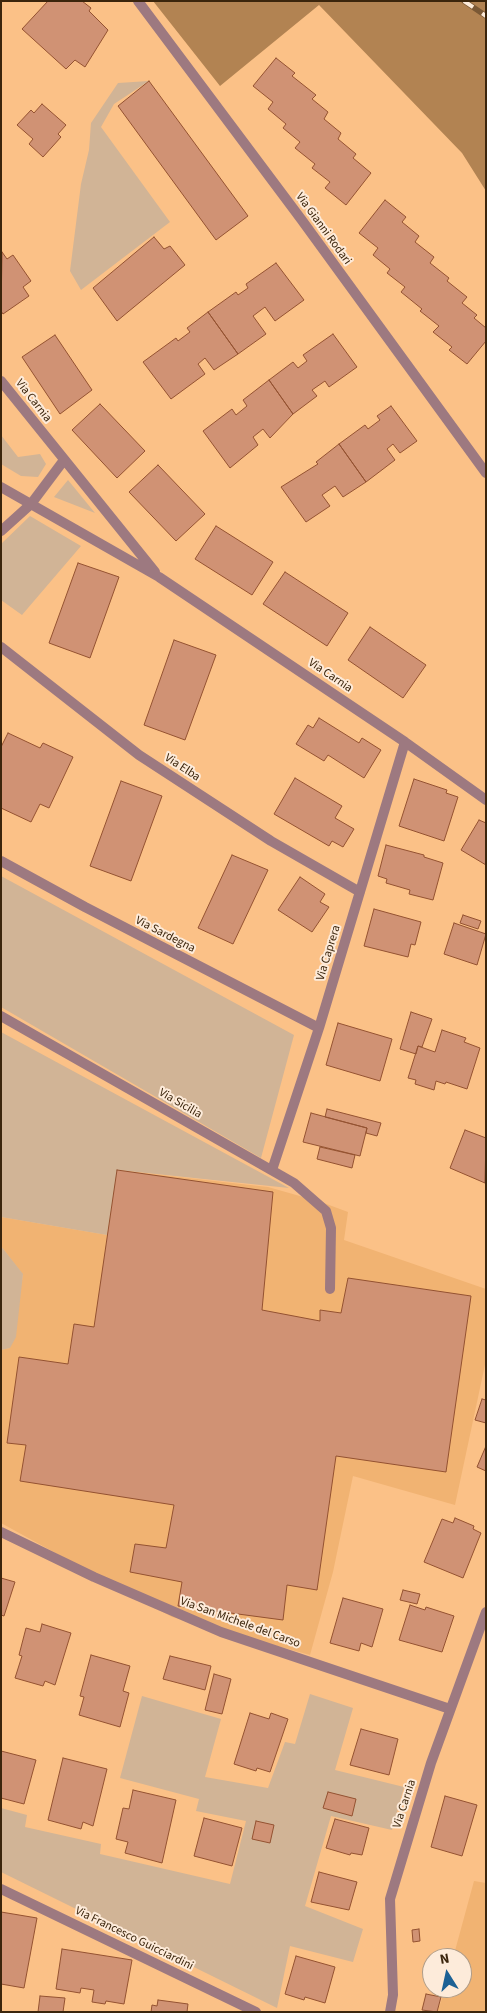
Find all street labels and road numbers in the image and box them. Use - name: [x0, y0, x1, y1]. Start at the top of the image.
- street label: Via Gianni Rodari: [292, 190, 354, 268]
- street label: Via Carnia: [12, 377, 54, 425]
- street label: Via Carnia: [305, 656, 355, 696]
- street label: Via Elba: [162, 751, 202, 785]
- street label: Via Sardegna: [133, 914, 197, 956]
- street label: Via Caprera: [314, 924, 344, 982]
- street label: Via Sicilia: [156, 1086, 204, 1122]
- street label: Via San Michele del Carso: [178, 1595, 302, 1651]
- street label: Via Carnia: [390, 1778, 420, 1830]
- street label: Via Francesco Guicciardini: [73, 1904, 195, 1974]

